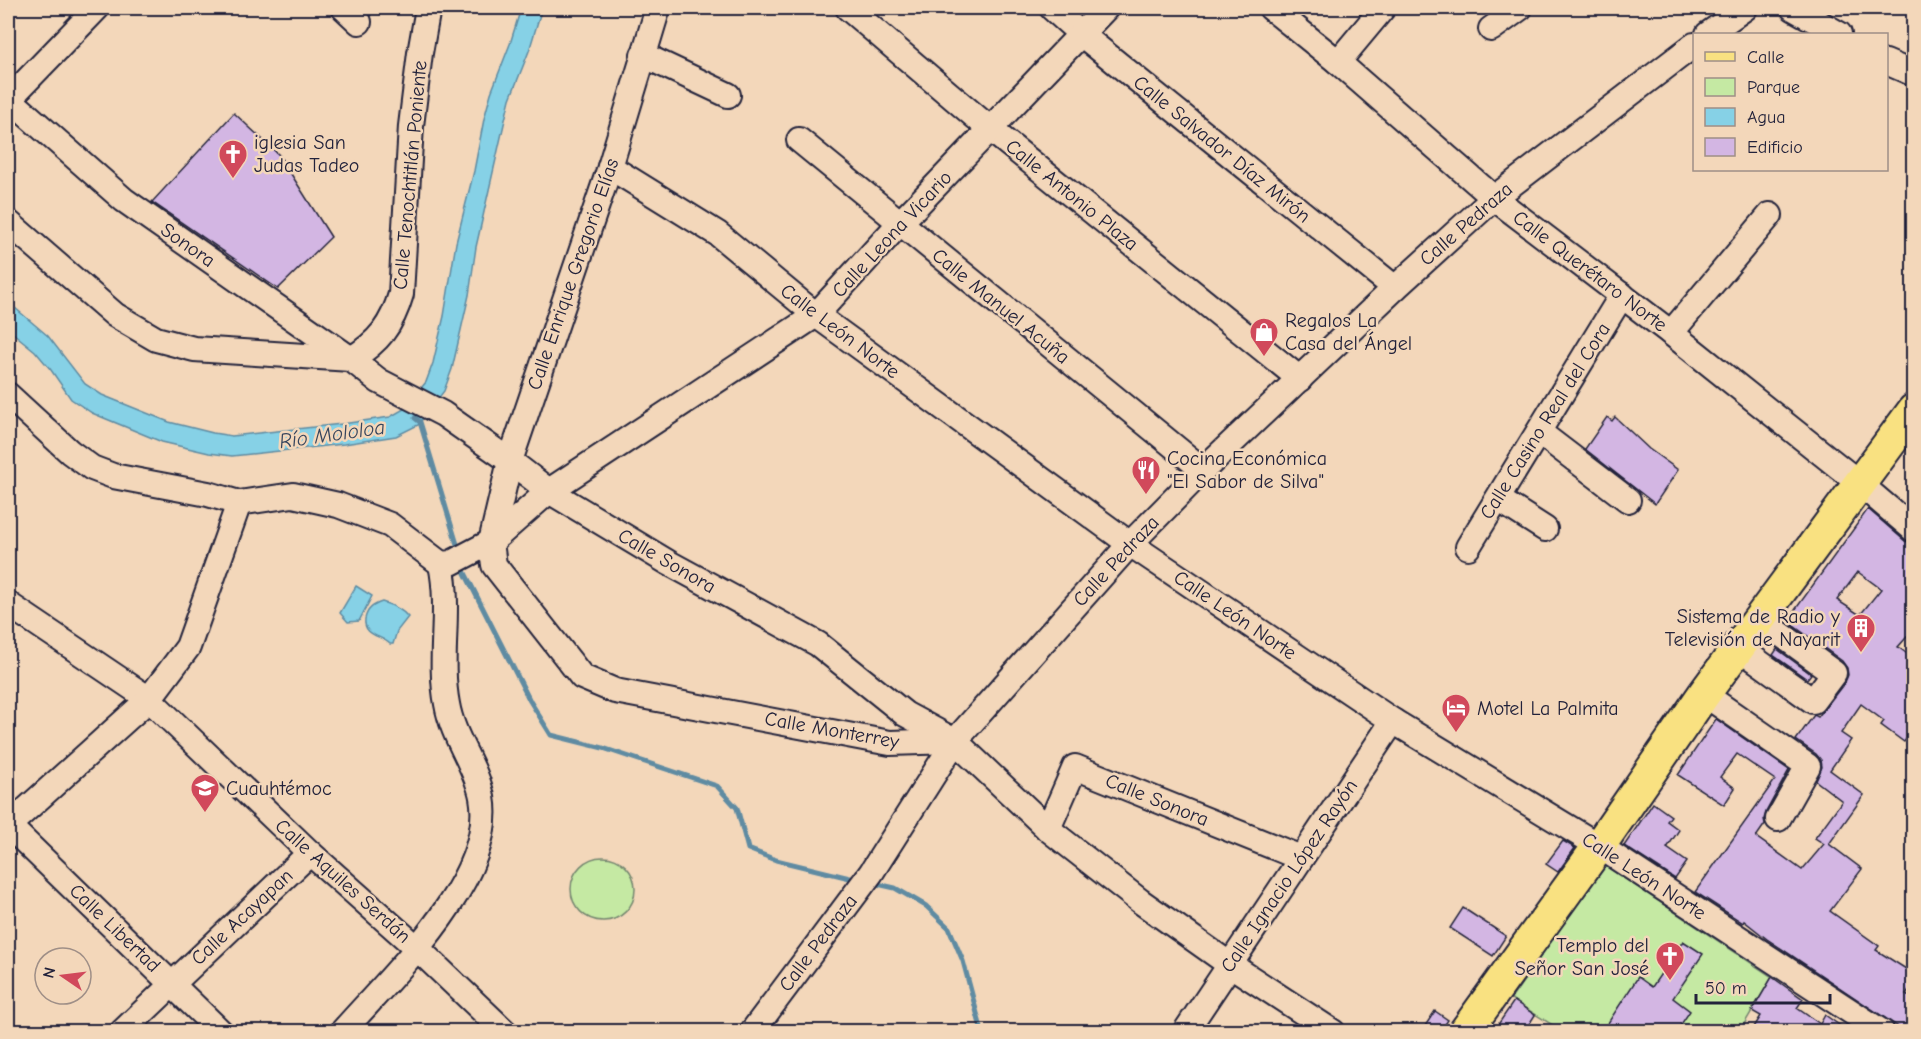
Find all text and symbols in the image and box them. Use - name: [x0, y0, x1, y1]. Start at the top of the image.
- legend: [1693, 33, 1888, 171]
- text: Calle: [1747, 47, 1784, 68]
- street label: Calle Tenochtitlán Poniente: [389, 59, 431, 291]
- street label: Calle Salvador Díaz Mirón: [1129, 71, 1315, 227]
- text: Parque: [1747, 77, 1800, 98]
- text: Agua: [1747, 107, 1785, 128]
- place label: iglesia San Judas Tadeo: [254, 131, 359, 177]
- street label: Calle Antonio Plaza: [1001, 135, 1143, 255]
- text: Edificio: [1747, 137, 1803, 158]
- church icon: iglesia San Judas Tadeo: [217, 138, 249, 180]
- street label: Calle Enrique Gregorio Elías: [523, 155, 623, 393]
- street label: Calle Leona Vicario: [827, 166, 957, 302]
- street label: Calle Pedraza: [1415, 177, 1517, 271]
- street label: Calle Querétaro Norte: [1508, 206, 1672, 336]
- street label: Sonora: [156, 218, 220, 272]
- street label: Calle Manuel Acuña: [928, 243, 1074, 369]
- street label: Calle León Norte: [776, 279, 904, 383]
- place label: Regalos La Casa del Ángel: [1285, 309, 1412, 355]
- shop icon: Regalos La Casa del Ángel: [1248, 316, 1280, 358]
- street label: Calle Casino Real del Cora: [1475, 319, 1615, 523]
- water label: Río Mololoa: [278, 415, 387, 453]
- place label: Cocina Económica "El Sabor de Silva": [1167, 447, 1327, 493]
- restaurant icon: Cocina Económica "El Sabor de Silva": [1130, 454, 1162, 496]
- street label: Calle Pedraza: [1068, 511, 1164, 611]
- street label: Calle Sonora: [614, 524, 720, 598]
- street label: Calle León Norte: [1169, 566, 1301, 664]
- place label: Sistema de Radio y Televisión de Nayarit: [1665, 605, 1841, 651]
- building icon: Sistema de Radio y Televisión de Nayarit: [1845, 612, 1877, 654]
- hotel icon: Motel La Palmita: [1440, 692, 1472, 734]
- place label: Motel La Palmita: [1477, 697, 1619, 720]
- street label: Calle Monterrey: [763, 707, 901, 753]
- street label: Calle Sonora: [1102, 769, 1212, 831]
- school or university icon: Cuauhtémoc: [189, 772, 221, 814]
- street label: Calle Ignacio López Rayón: [1216, 775, 1362, 977]
- place label: Cuauhtémoc: [226, 777, 332, 800]
- street label: Calle Aquiles Serdán: [270, 814, 416, 948]
- street label: Calle León Norte: [1578, 827, 1710, 925]
- street label: Calle Acayapan: [186, 864, 298, 970]
- street label: Calle Libertad: [65, 879, 165, 977]
- street label: Calle Pedraza: [774, 890, 862, 996]
- place label: Templo del Señor San José: [1515, 934, 1649, 980]
- church icon: Templo del Señor San José: [1654, 940, 1686, 982]
- north arrow: [33, 946, 93, 1006]
- text: N: [39, 965, 59, 980]
- scale bar: [1696, 967, 1830, 1005]
- text: 50 m: [1705, 978, 1747, 999]

